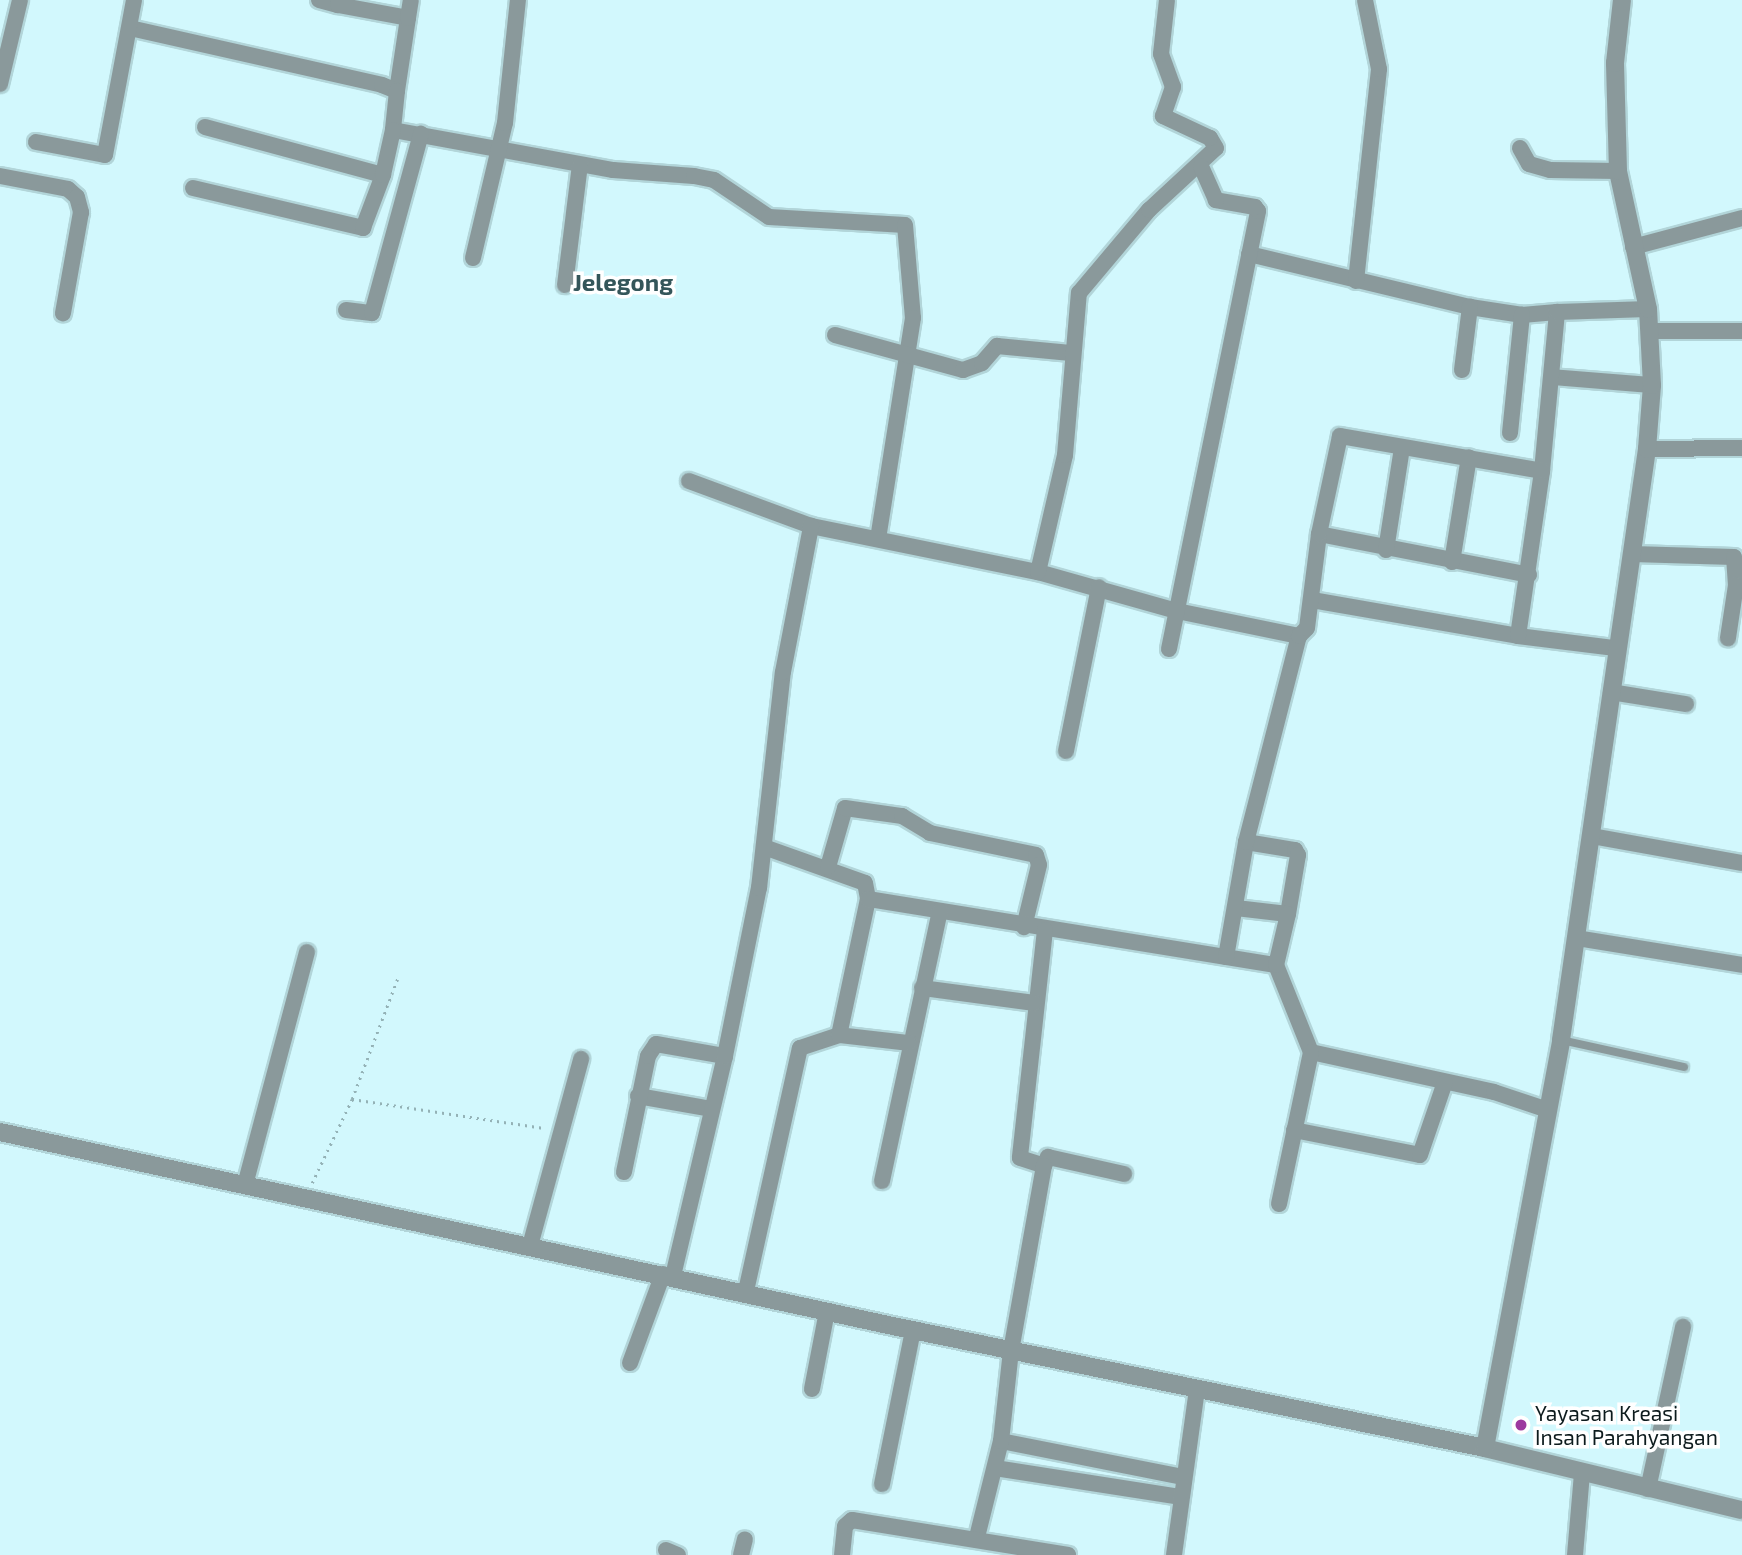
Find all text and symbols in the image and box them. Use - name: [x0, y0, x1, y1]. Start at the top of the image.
- district label: Jelegong: [573, 268, 673, 296]
- place label: Yayasan Kreasi Insan Parahyangan: [1535, 1400, 1718, 1450]
- marker: Yayasan Kreasi Insan Parahyangan: [1513, 1417, 1529, 1433]

